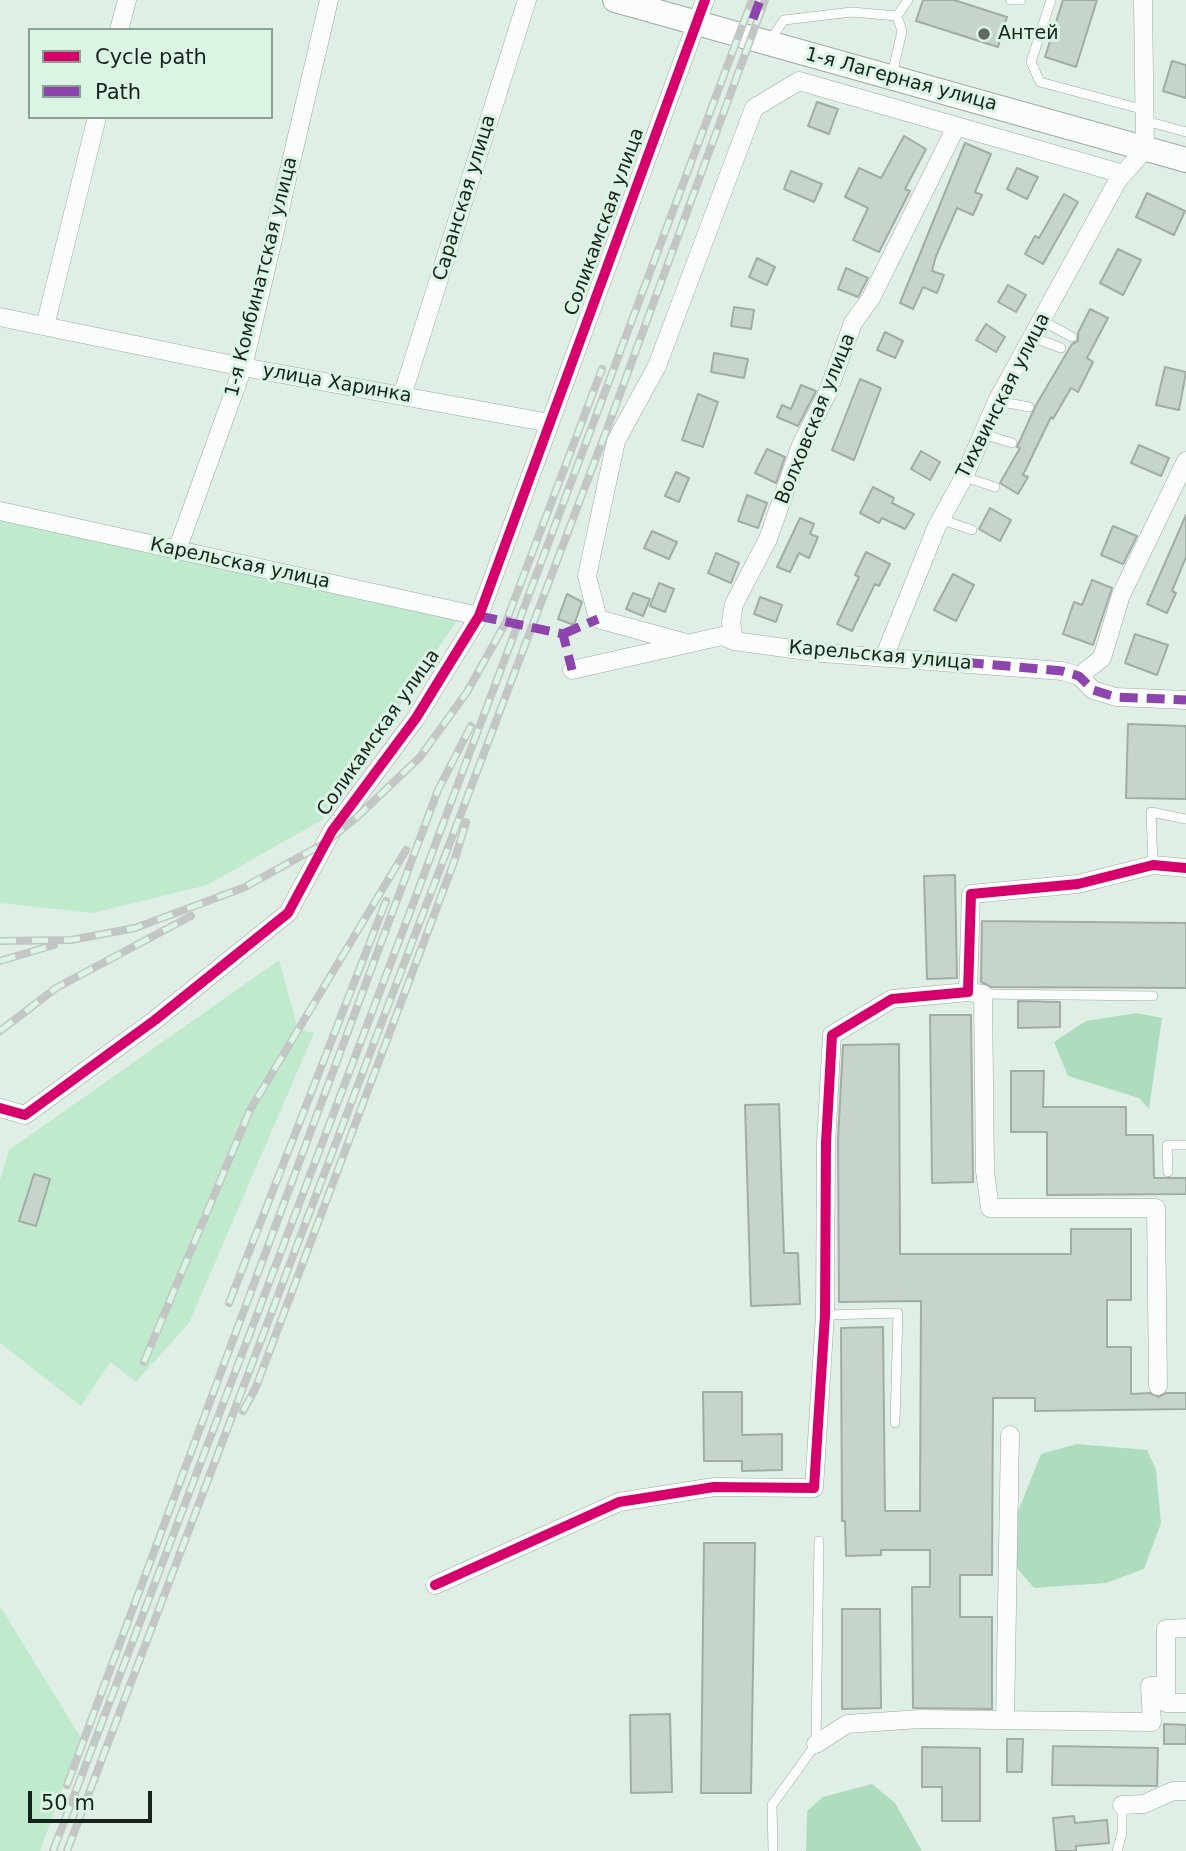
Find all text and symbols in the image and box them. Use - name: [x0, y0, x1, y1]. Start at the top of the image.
- place label: Антей: [998, 23, 1059, 45]
- marker: Антей: [976, 26, 992, 42]
- legend: [28, 28, 273, 119]
- street label: 1-я Лагерная улица: [802, 43, 1000, 117]
- text: Cycle path: [95, 45, 207, 69]
- text: Path: [95, 80, 141, 104]
- street label: Саранская улица: [429, 112, 501, 284]
- street label: Соликамская улица: [560, 125, 650, 319]
- street label: 1-я Комбинатская улица: [221, 155, 303, 399]
- street label: Тихвинская улица: [952, 310, 1056, 482]
- street label: Волховская улица: [771, 330, 861, 508]
- street label: улица Харинка: [261, 360, 413, 408]
- street label: Карельская улица: [148, 534, 332, 594]
- street label: Карельская улица: [788, 637, 972, 675]
- street label: Соликамская улица: [313, 645, 445, 821]
- scale bar: [32, 1778, 156, 1822]
- text: 50 m: [41, 1791, 95, 1815]

